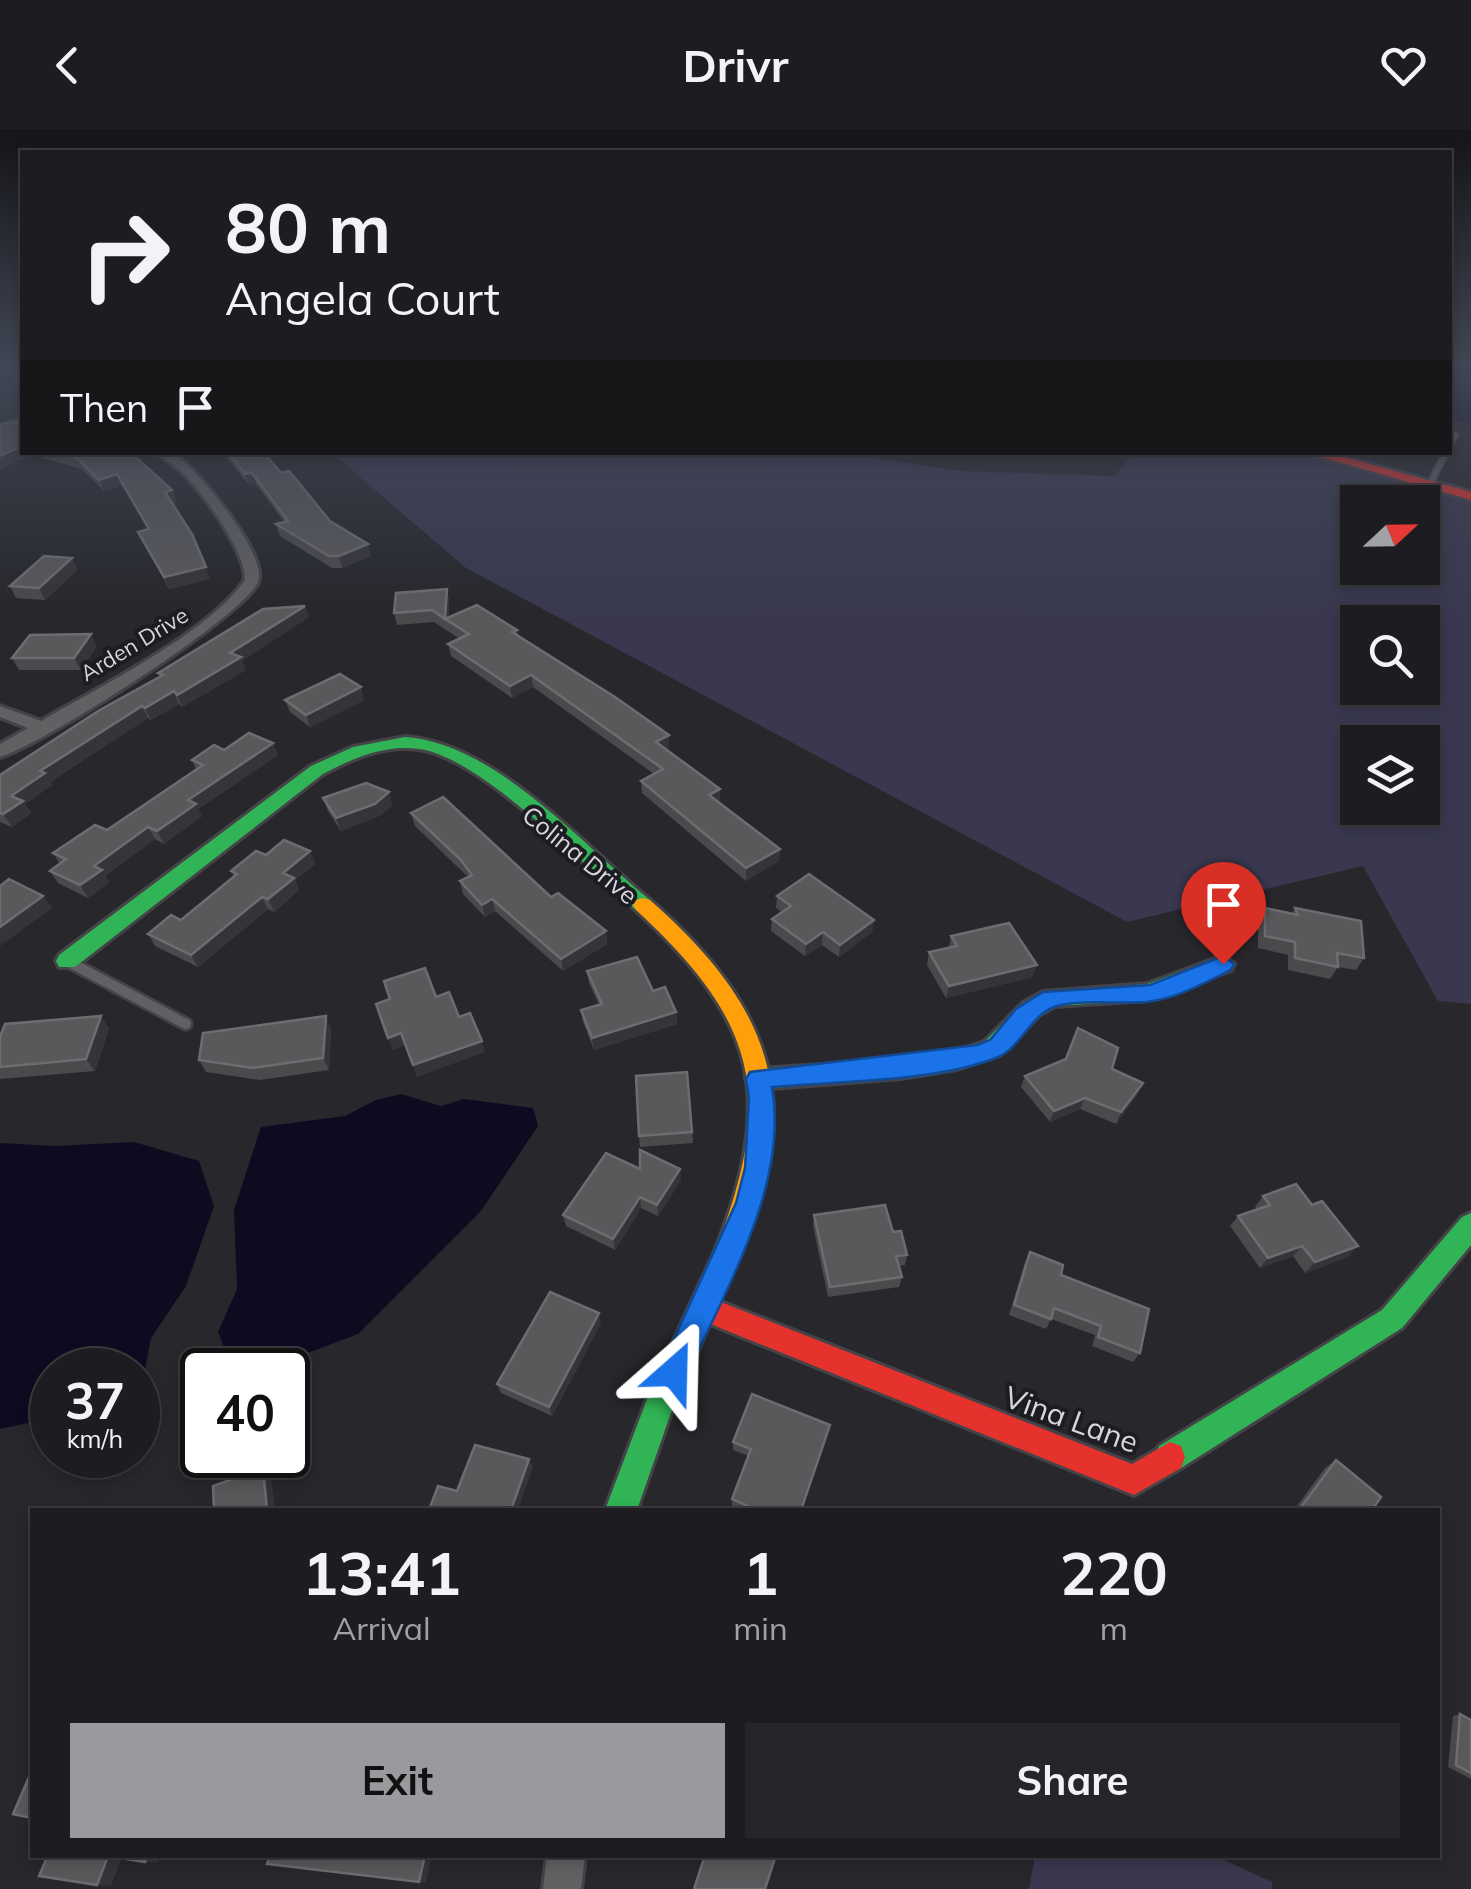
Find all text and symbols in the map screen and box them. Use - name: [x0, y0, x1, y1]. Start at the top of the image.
- text: Drivr: [683, 37, 788, 93]
- icon: back: [40, 38, 95, 93]
- icon: heart: [1376, 38, 1431, 93]
- text: 80 m: [225, 183, 391, 271]
- icon: right: [60, 190, 190, 320]
- text: Angela Court: [225, 270, 500, 326]
- icon: arrive: [168, 380, 223, 435]
- text: Then: [60, 384, 148, 432]
- north arrow: [1340, 485, 1440, 585]
- map controls: [1340, 485, 1440, 825]
- street label: Arden Drive: [75, 601, 193, 687]
- button: search: [1340, 605, 1440, 705]
- button: layers: [1340, 725, 1440, 825]
- street label: Colina Drive: [517, 799, 644, 910]
- pin: [1181, 862, 1266, 965]
- icon: arrive: [1196, 877, 1251, 932]
- position arrow: [622, 1320, 726, 1424]
- speed limit sign: 40: [180, 1348, 310, 1478]
- text: 37: [65, 1369, 125, 1432]
- street label: Vina Lane: [999, 1377, 1144, 1461]
- text: km/h: [67, 1423, 123, 1454]
- text: 13:41: [302, 1535, 461, 1610]
- text: 1: [742, 1535, 778, 1610]
- text: 220: [1060, 1535, 1168, 1610]
- text: Arrival: [333, 1608, 431, 1648]
- text: min: [733, 1608, 788, 1648]
- text: m: [1100, 1608, 1128, 1648]
- button: Exit: [70, 1723, 725, 1838]
- button: Share: [745, 1723, 1400, 1838]

